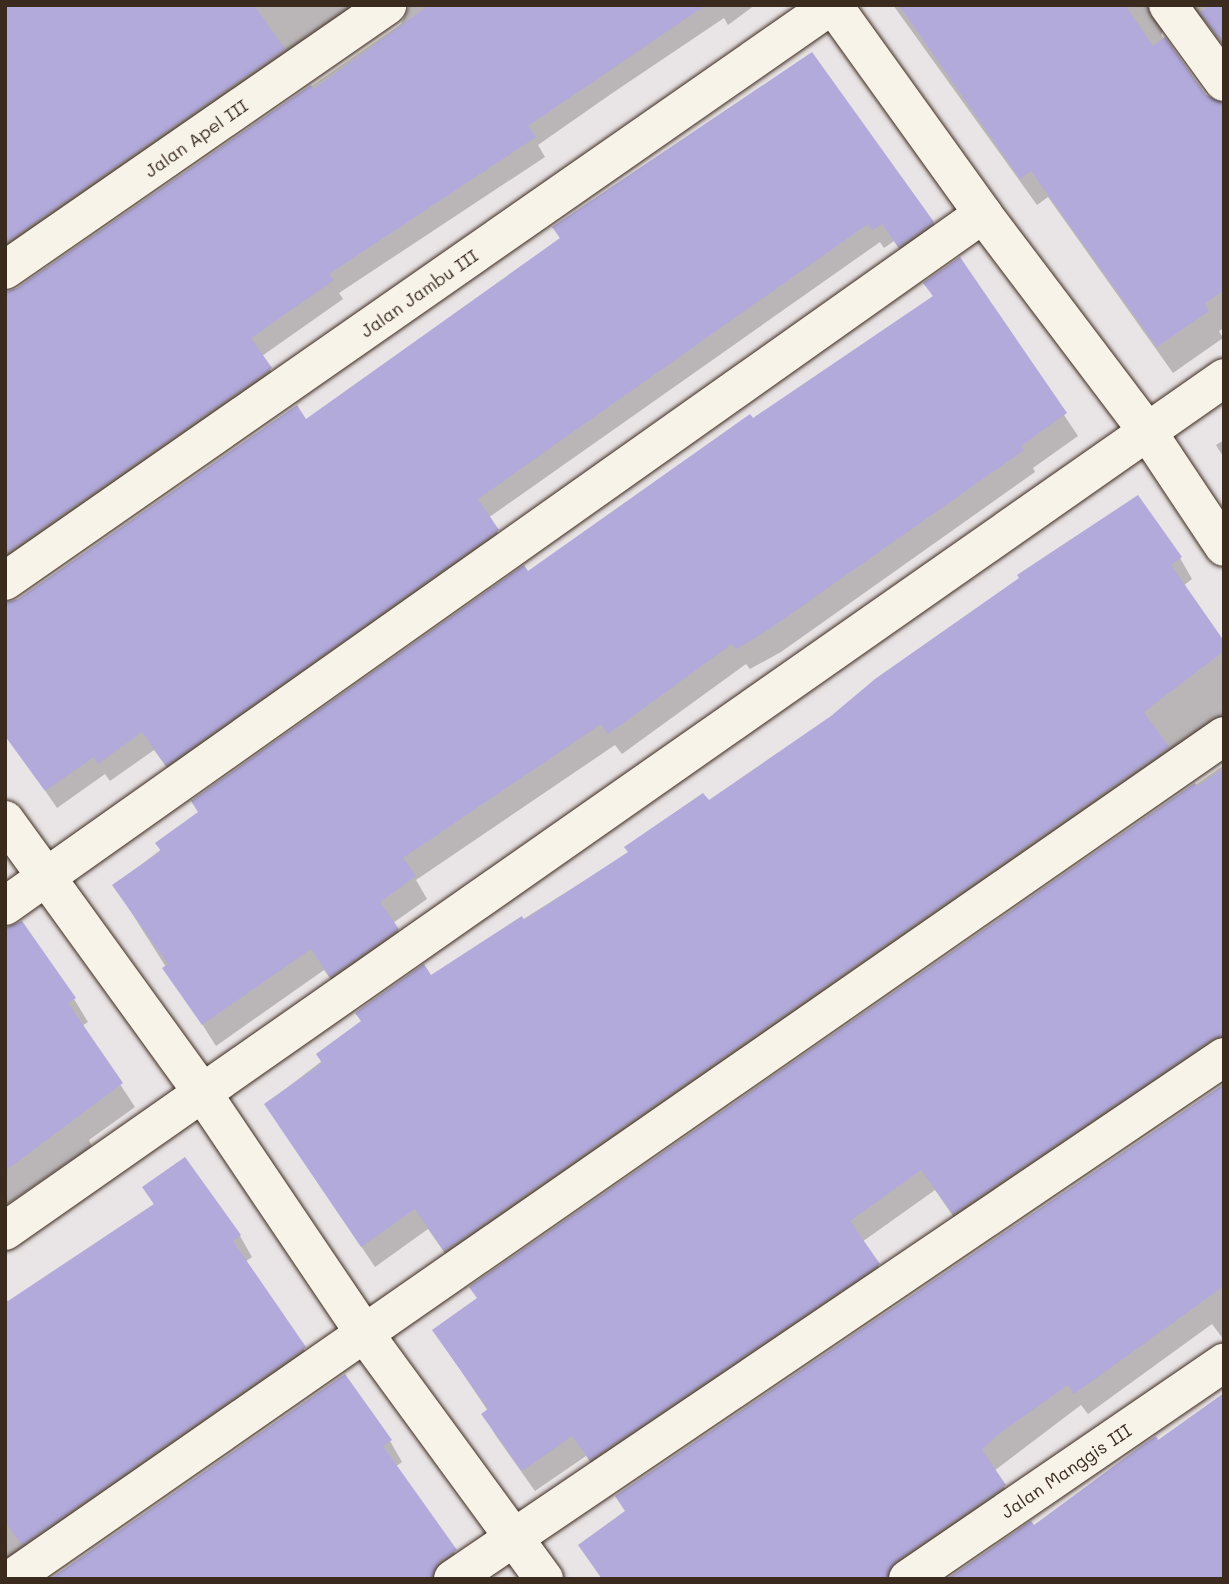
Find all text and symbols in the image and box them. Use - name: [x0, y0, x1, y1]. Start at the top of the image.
- street label: Jalan Apel III: [140, 94, 252, 182]
- street label: Jalan Jambu III: [356, 244, 482, 342]
- street label: Jalan Manggis III: [997, 1419, 1135, 1523]

